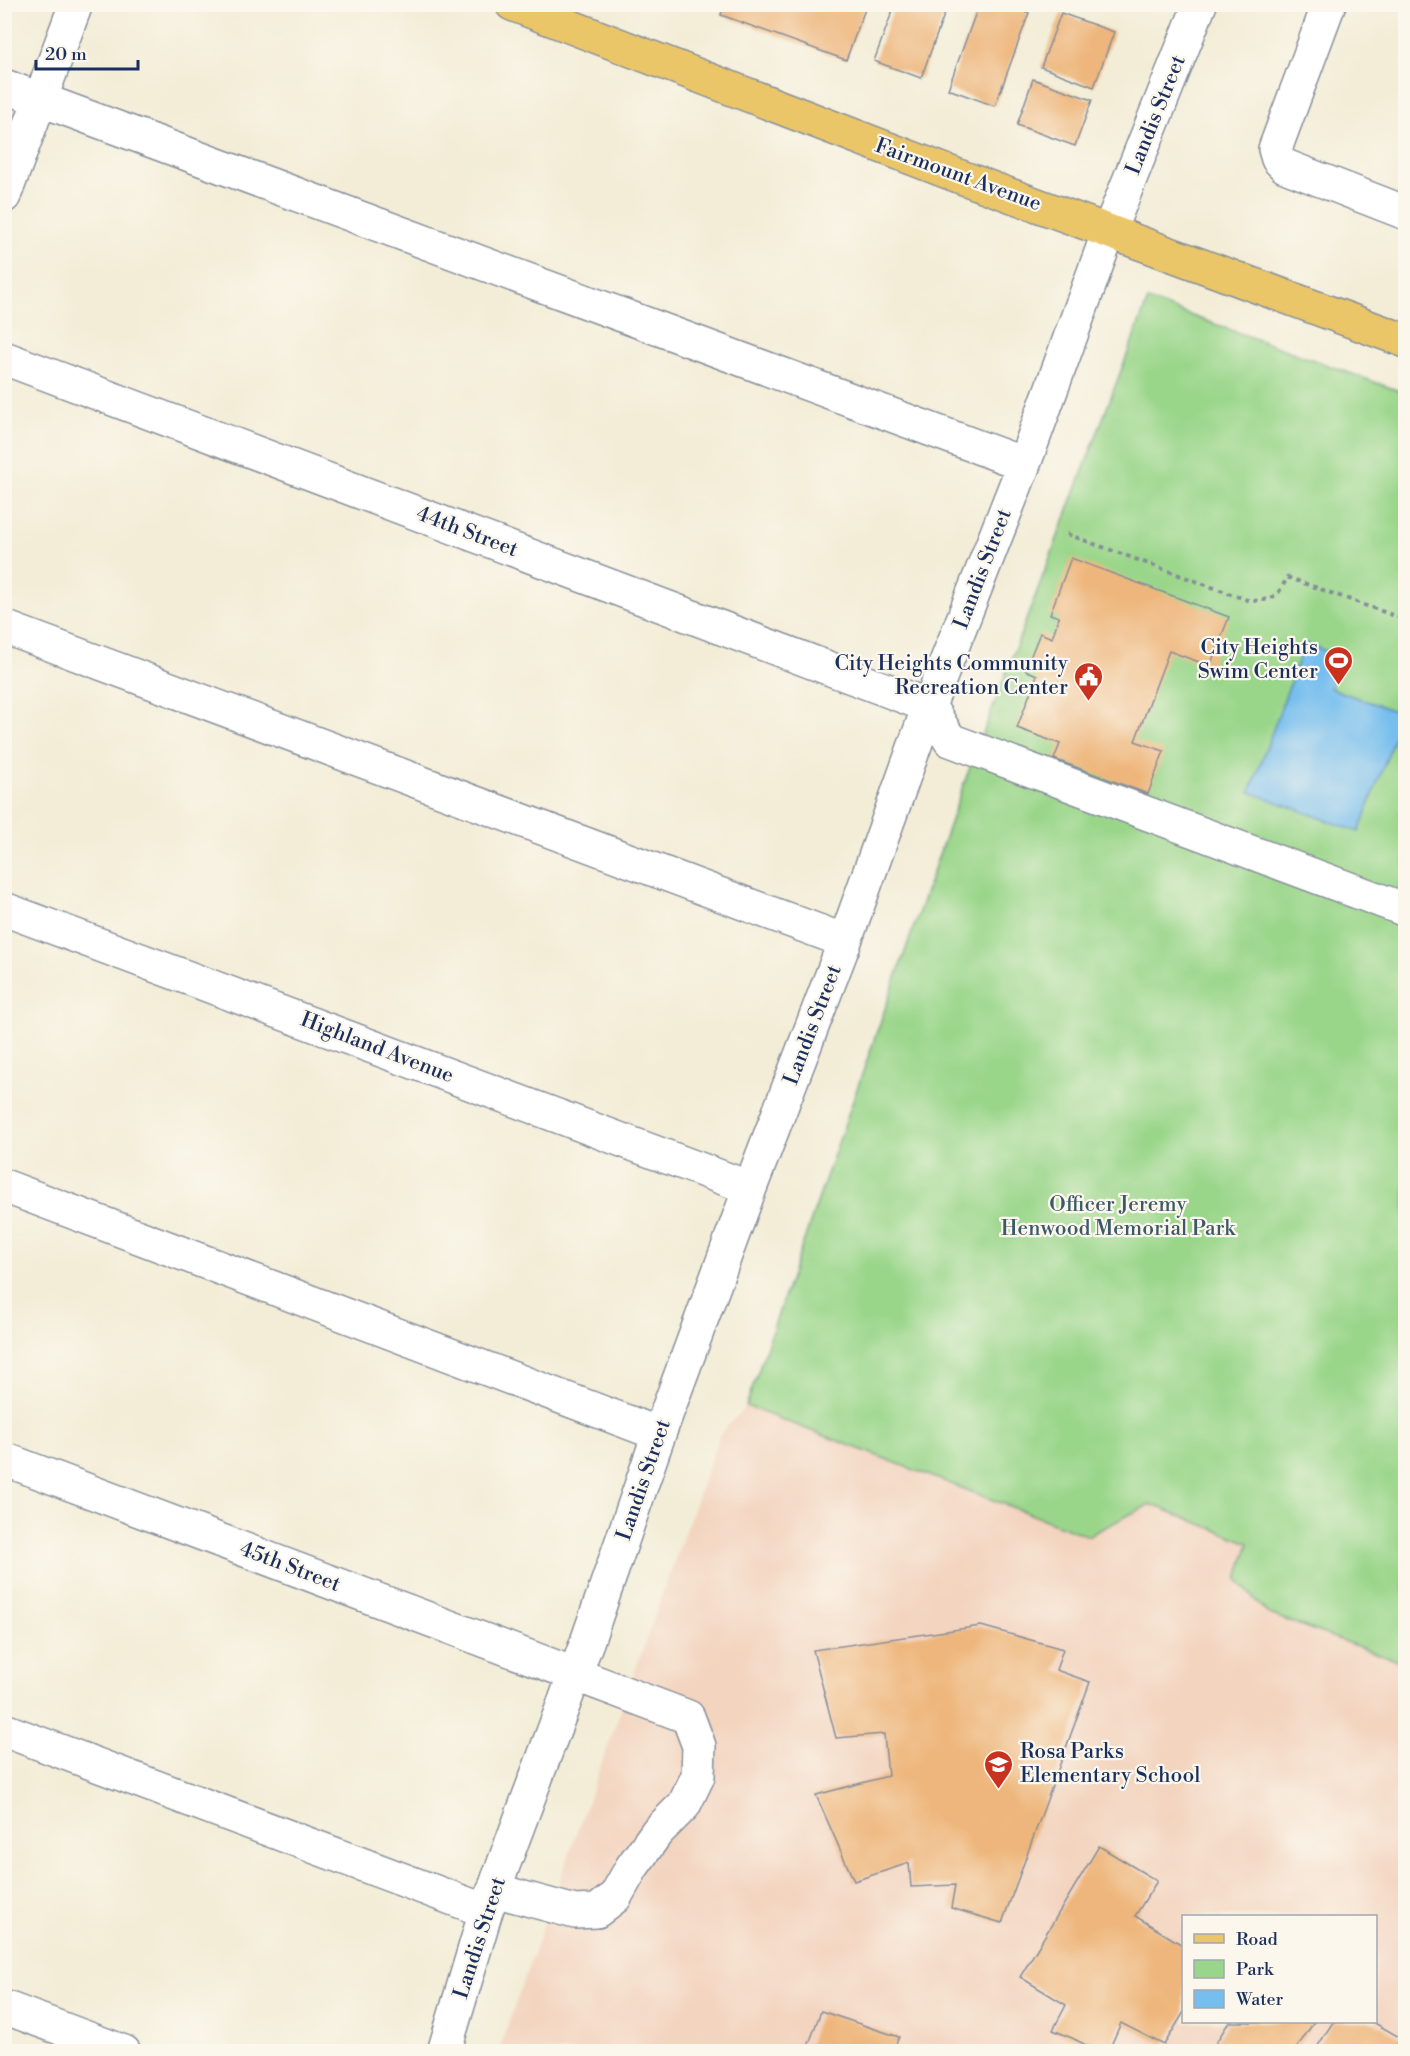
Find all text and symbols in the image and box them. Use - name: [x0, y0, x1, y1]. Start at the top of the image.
- scale bar: [36, 33, 138, 71]
- text: 20 m: [45, 43, 87, 66]
- street label: Landis Street: [1120, 51, 1192, 178]
- street label: Fairmount Avenue: [871, 133, 1045, 217]
- street label: 44th Street: [412, 501, 522, 564]
- street label: Landis Street: [948, 505, 1018, 633]
- place label: City Heights Swim Center: [1198, 635, 1318, 685]
- sports icon: City Heights Swim Center: [1323, 644, 1355, 686]
- place label: City Heights Community Recreation Center: [834, 651, 1069, 701]
- public building icon: City Heights Community Recreation Center: [1073, 660, 1105, 702]
- street label: Landis Street: [778, 961, 848, 1089]
- street label: Highland Avenue: [297, 1007, 457, 1089]
- park label: Officer Jeremy Henwood Memorial Park: [1001, 1192, 1236, 1242]
- street label: Landis Street: [611, 1415, 677, 1544]
- street label: 45th Street: [236, 1536, 344, 1598]
- place label: Rosa Parks Elementary School: [1020, 1739, 1200, 1789]
- school or university icon: Rosa Parks Elementary School: [983, 1748, 1015, 1790]
- street label: Landis Street: [448, 1873, 512, 2002]
- legend: [1182, 1915, 1377, 2023]
- text: Road: [1236, 1928, 1279, 1951]
- text: Park: [1236, 1958, 1275, 1981]
- text: Water: [1235, 1988, 1284, 2011]

